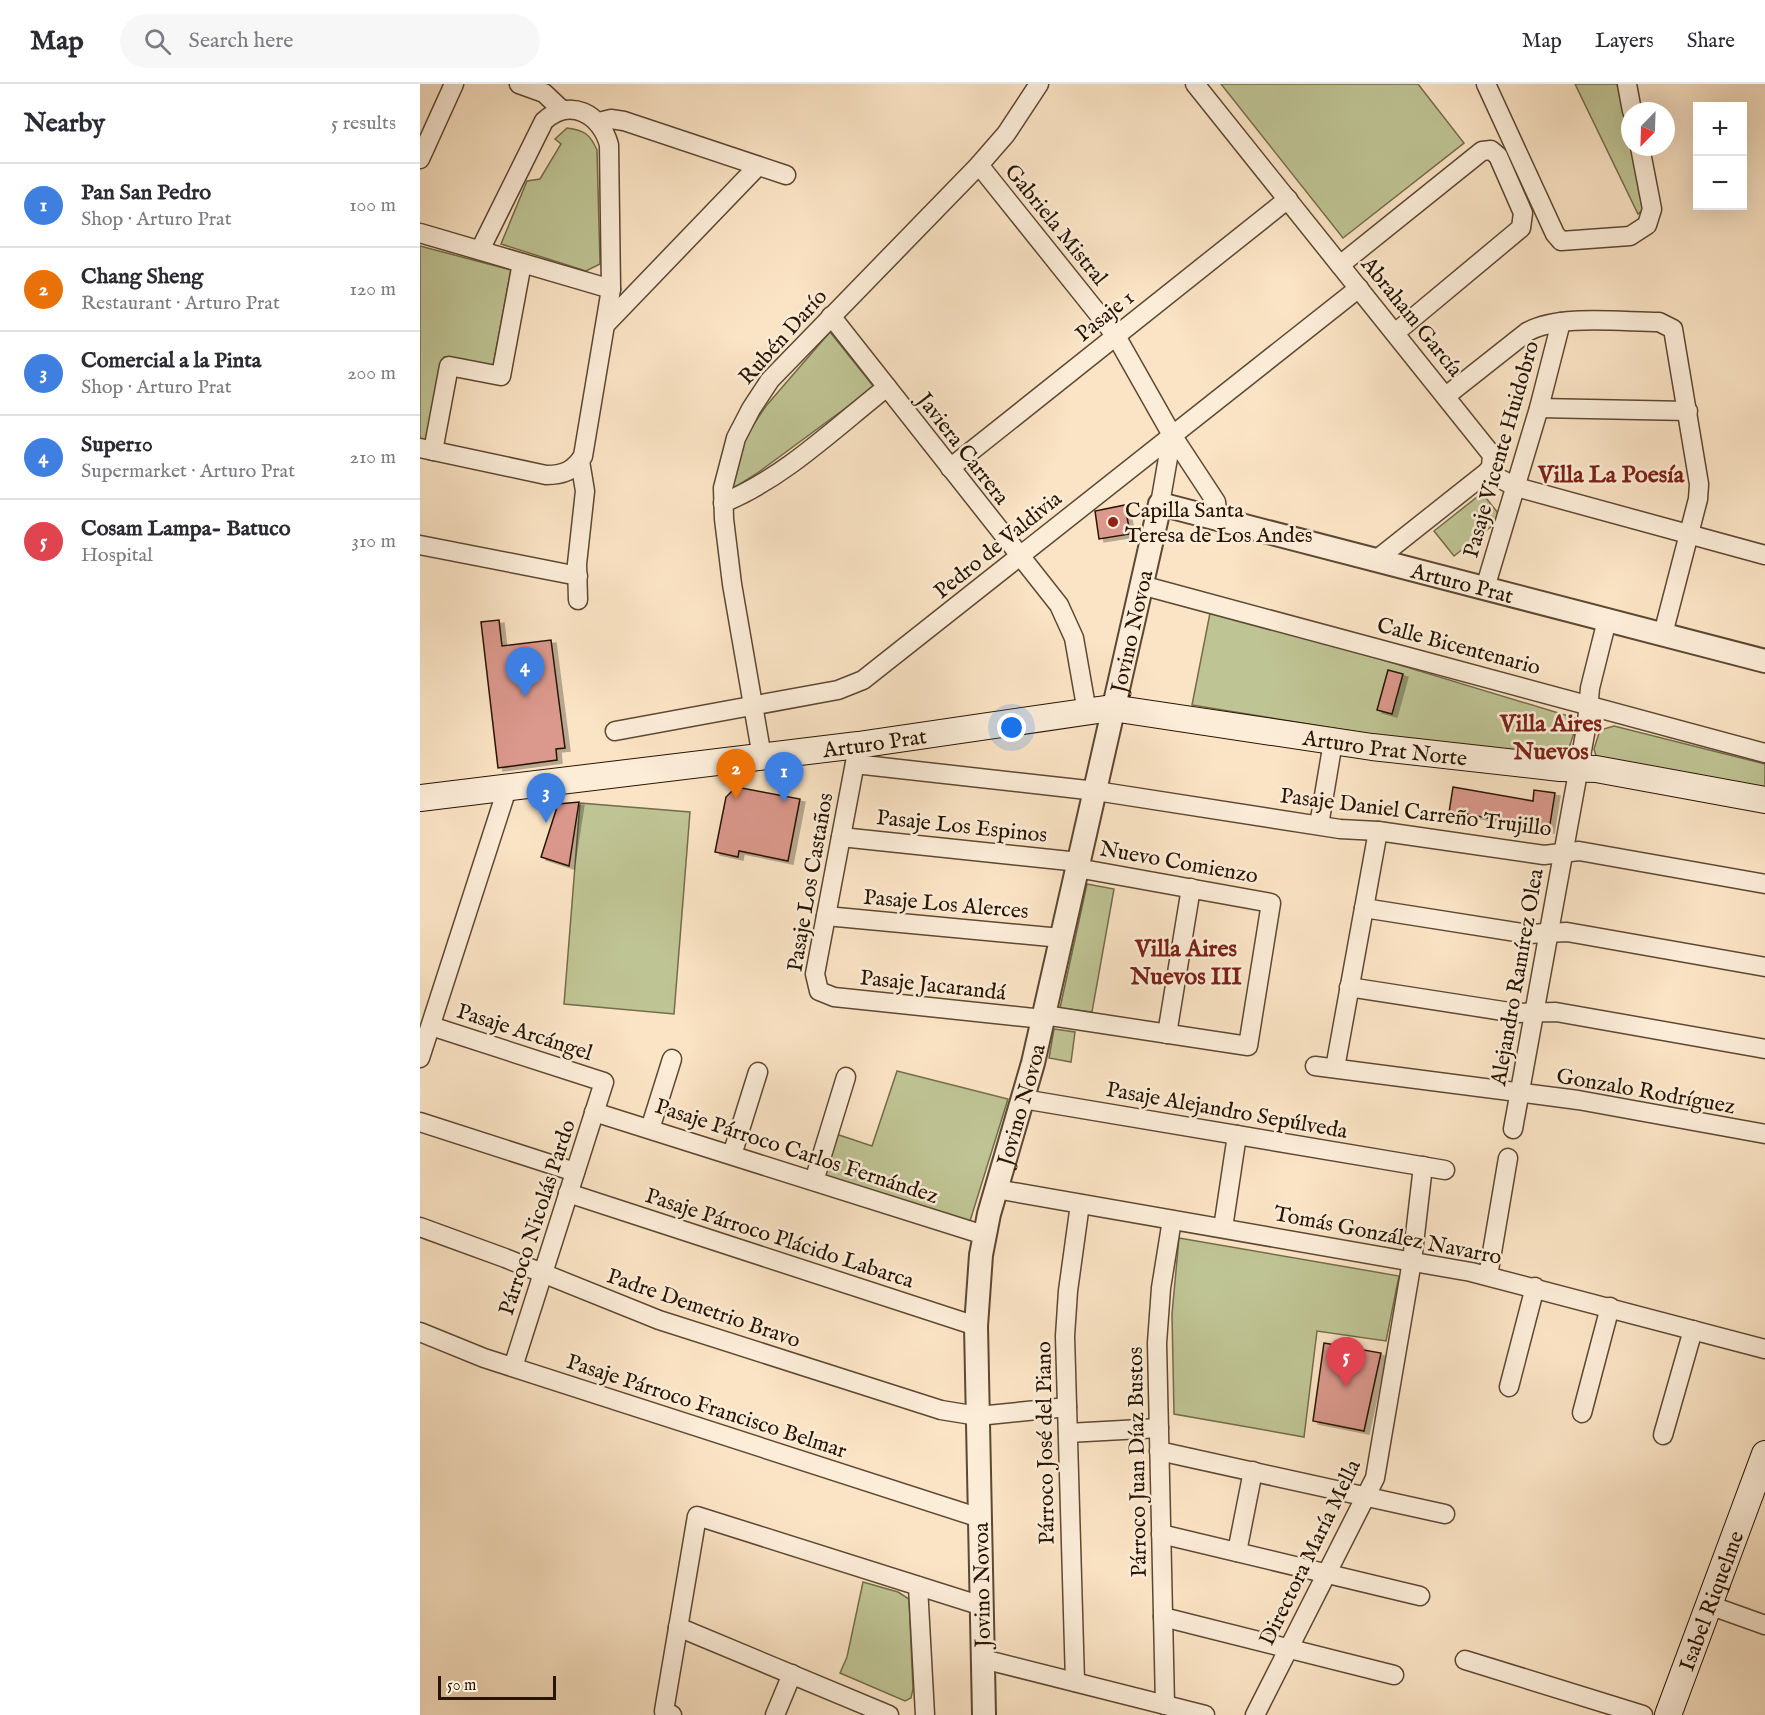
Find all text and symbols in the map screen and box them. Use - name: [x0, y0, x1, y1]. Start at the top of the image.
- search box: [120, 14, 540, 68]
- text: Map: [30, 24, 84, 59]
- icon: search: [141, 25, 174, 58]
- text: Search here: [189, 27, 293, 55]
- text: Map: [1522, 28, 1562, 55]
- text: Layers: [1595, 28, 1654, 55]
- text: Share: [1687, 28, 1735, 55]
- north arrow: [1621, 102, 1675, 156]
- map controls: [1693, 102, 1747, 210]
- button: +: [1693, 102, 1747, 156]
- text: Nearby: [24, 107, 105, 140]
- text: 5 results: [331, 111, 396, 136]
- button: −: [1693, 156, 1747, 210]
- street label: Gabriela Mistral: [998, 159, 1113, 292]
- text: Pan San Pedro: [81, 179, 211, 207]
- text: 1: [40, 193, 47, 218]
- text: 100 m: [349, 193, 396, 218]
- text: Shop · Arturo Prat: [81, 207, 232, 232]
- street label: Abraham García: [1354, 251, 1469, 384]
- text: Chang Sheng: [81, 263, 203, 291]
- text: 2: [39, 277, 48, 302]
- text: 120 m: [350, 277, 396, 302]
- street label: Rubén Darío: [733, 284, 834, 391]
- street label: Pasaje 1: [1070, 284, 1140, 349]
- text: Restaurant · Arturo Prat: [81, 291, 280, 316]
- street label: Pasaje Vicente Huidobro: [1458, 338, 1546, 561]
- text: Comercial a la Pinta: [81, 347, 261, 375]
- text: 3: [40, 361, 47, 386]
- text: 200 m: [347, 361, 396, 386]
- text: Shop · Arturo Prat: [81, 375, 232, 400]
- street label: Javiera Carrera: [908, 385, 1015, 511]
- text: Super10: [81, 431, 153, 459]
- text: 4: [39, 445, 48, 470]
- text: 210 m: [350, 445, 396, 470]
- text: Supermarket · Arturo Prat: [81, 459, 295, 484]
- district label: Villa La Poesía: [1537, 460, 1685, 491]
- street label: Pedro de Valdivia: [929, 485, 1068, 606]
- place label: Capilla Santa Teresa de Los Andes: [1125, 497, 1312, 550]
- text: Cosam Lampa- Batuco: [81, 515, 291, 543]
- marker: Capilla Santa Teresa de Los Andes: [1106, 515, 1120, 529]
- text: 5: [40, 529, 47, 554]
- text: 310 m: [352, 529, 396, 554]
- text: Hospital: [81, 543, 153, 568]
- street label: Arturo Prat: [1407, 557, 1516, 611]
- street label: Jovino Novoa: [1105, 567, 1161, 699]
- street label: Calle Bicentenario: [1374, 612, 1543, 682]
- pin: 4: [506, 648, 544, 697]
- district label: Villa Aires Nuevos: [1499, 709, 1602, 768]
- your location: [997, 713, 1026, 742]
- street label: Arturo Prat: [820, 723, 929, 765]
- street label: Arturo Prat Norte: [1300, 725, 1469, 774]
- pin: 2: [716, 750, 756, 799]
- pin: 1: [764, 752, 804, 802]
- pin: 3: [526, 774, 566, 823]
- street label: Pasaje Daniel Carreño Trujillo: [1278, 782, 1553, 844]
- street label: Pasaje Los Castaños: [781, 791, 840, 974]
- street label: Pasaje Los Espinos: [875, 804, 1049, 850]
- street label: Nuevo Comienzo: [1097, 835, 1260, 891]
- street label: Alejandro Ramírez Olea: [1485, 866, 1551, 1089]
- street label: Pasaje Los Alerces: [862, 884, 1030, 926]
- district label: Villa Aires Nuevos III: [1129, 934, 1242, 993]
- street label: Pasaje Jacarandá: [858, 964, 1008, 1008]
- street label: Pasaje Arcángel: [453, 998, 596, 1068]
- street label: Jovino Novoa: [991, 1041, 1053, 1172]
- street label: Gonzalo Rodríguez: [1554, 1062, 1737, 1121]
- street label: Pasaje Alejandro Sepúlveda: [1104, 1076, 1350, 1146]
- street label: Pasaje Párroco Carlos Fernández: [651, 1093, 942, 1211]
- street label: Párroco Nicolás Pardo: [493, 1116, 583, 1319]
- street label: Pasaje Párroco Plácido Labarca: [641, 1182, 918, 1296]
- street label: Tomás González Navarro: [1271, 1200, 1504, 1272]
- street label: Padre Demetrio Bravo: [603, 1263, 804, 1355]
- pin: 5: [1326, 1338, 1366, 1387]
- street label: Párroco José del Piano: [1030, 1341, 1062, 1545]
- street label: Párroco Juan Díaz Bustos: [1122, 1346, 1154, 1578]
- street label: Pasaje Párroco Francisco Belmar: [563, 1348, 850, 1465]
- street label: Directora María Mella: [1254, 1455, 1368, 1650]
- street label: Jovino Novoa: [968, 1522, 998, 1651]
- street label: Isabel Riquelme: [1674, 1527, 1751, 1675]
- scale bar: [438, 1673, 556, 1700]
- text: 50 m: [447, 1676, 476, 1696]

